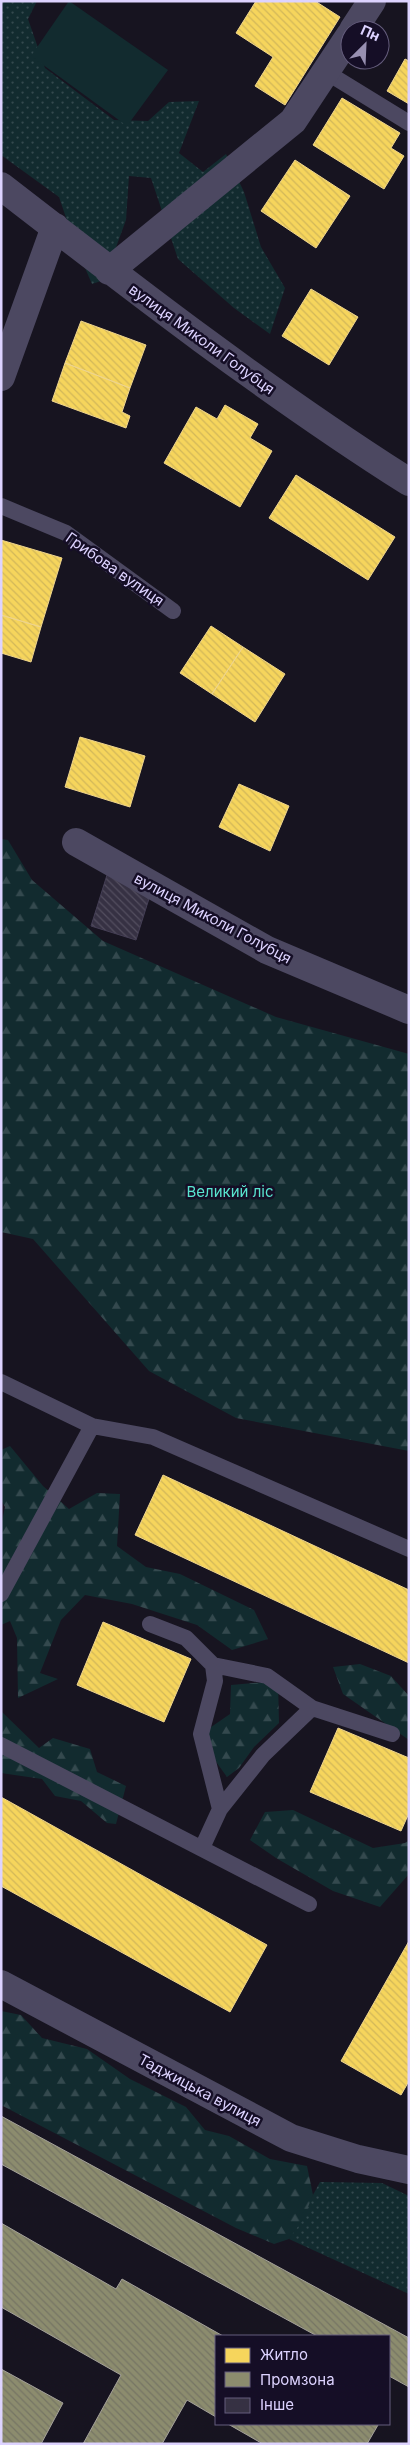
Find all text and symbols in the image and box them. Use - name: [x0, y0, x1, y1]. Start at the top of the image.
- north arrow: [340, 20, 390, 70]
- text: Пн: [358, 21, 383, 44]
- street label: вулиця Миколи Голубця: [125, 280, 279, 398]
- street label: Грибова вулиця: [62, 528, 168, 610]
- street label: вулиця Миколи Голубця: [131, 868, 295, 968]
- park label: Великий ліс: [187, 1182, 273, 1201]
- street label: Таджицька вулиця: [135, 2050, 265, 2130]
- legend: [215, 2335, 390, 2425]
- text: Житло: [260, 2345, 308, 2364]
- text: Промзона: [260, 2370, 335, 2389]
- text: Інше: [260, 2395, 294, 2414]

